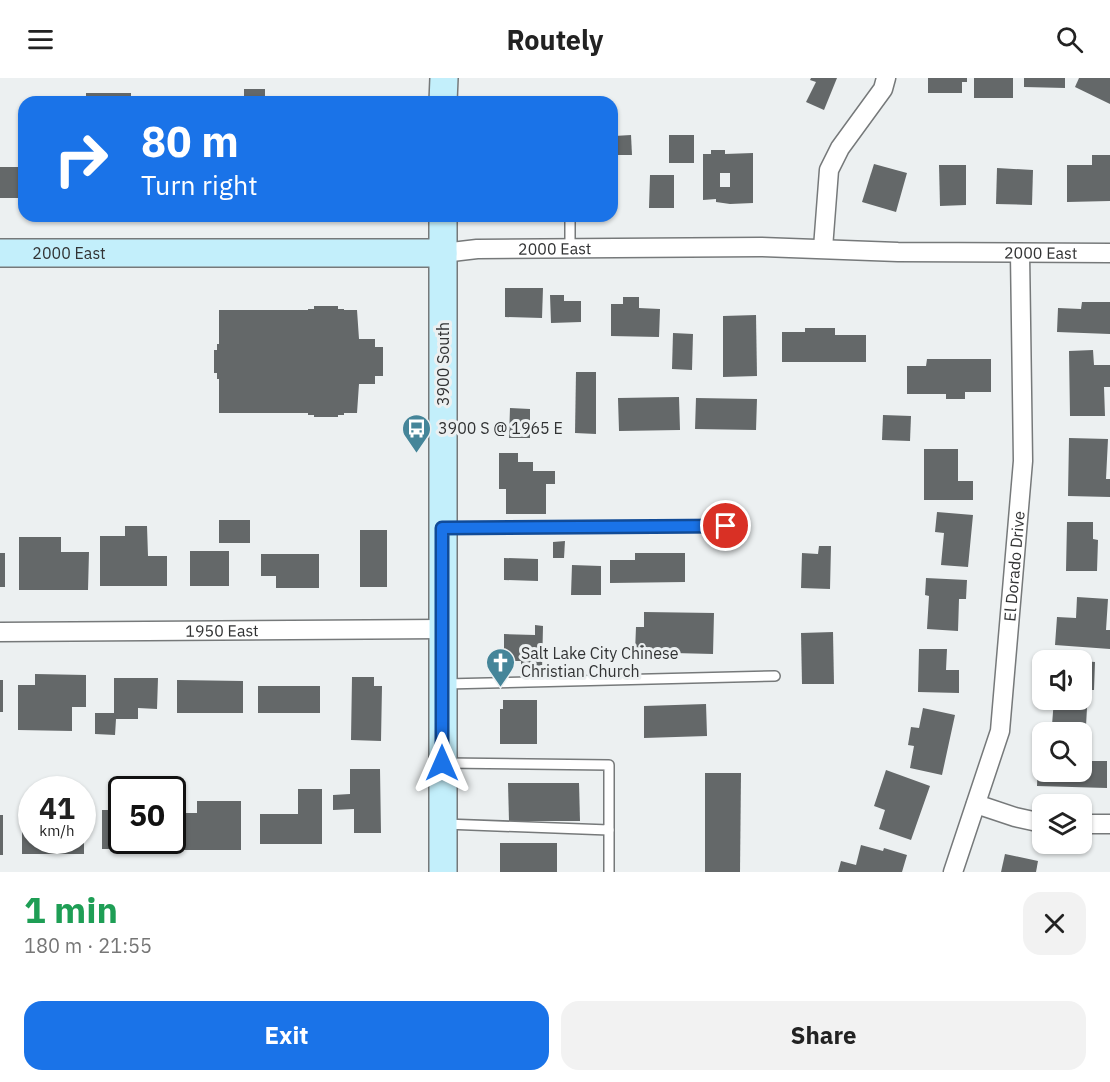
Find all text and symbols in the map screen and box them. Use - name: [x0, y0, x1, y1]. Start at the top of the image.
- text: Routely: [507, 22, 603, 57]
- icon: menu: [24, 23, 57, 56]
- icon: search: [1053, 23, 1086, 56]
- text: 80 m: [141, 114, 239, 169]
- icon: right: [42, 120, 120, 198]
- text: Turn right: [141, 167, 258, 202]
- street label: 2000 East: [518, 238, 592, 259]
- street label: 2000 East: [1004, 242, 1077, 263]
- street label: 2000 East: [32, 243, 106, 263]
- street label: 3900 South: [433, 322, 453, 406]
- bus stop icon: 3900 S @ 1965 E: [401, 412, 433, 454]
- place label: 3900 S @ 1965 E: [438, 418, 563, 438]
- pin: [700, 500, 751, 551]
- icon: arrive: [709, 509, 742, 542]
- street label: El Dorado Drive: [999, 510, 1029, 622]
- street label: 1950 East: [185, 620, 259, 641]
- place label: Salt Lake City Chinese Christian Church: [521, 643, 679, 681]
- church icon: Salt Lake City Chinese Christian Church: [484, 646, 516, 688]
- map controls: [1032, 650, 1092, 854]
- button: sound: [1032, 650, 1092, 710]
- button: search: [1032, 722, 1092, 782]
- position arrow: [410, 731, 474, 795]
- speed limit sign: 50: [108, 776, 186, 854]
- text: 41: [39, 788, 75, 827]
- button: layers: [1032, 794, 1092, 854]
- text: km/h: [39, 821, 75, 840]
- text: 1 min: [24, 886, 118, 933]
- button: close: [1023, 892, 1086, 955]
- text: 180 m · 21:55: [24, 932, 152, 959]
- button: Exit: [24, 1001, 549, 1070]
- button: Share: [561, 1001, 1086, 1070]

